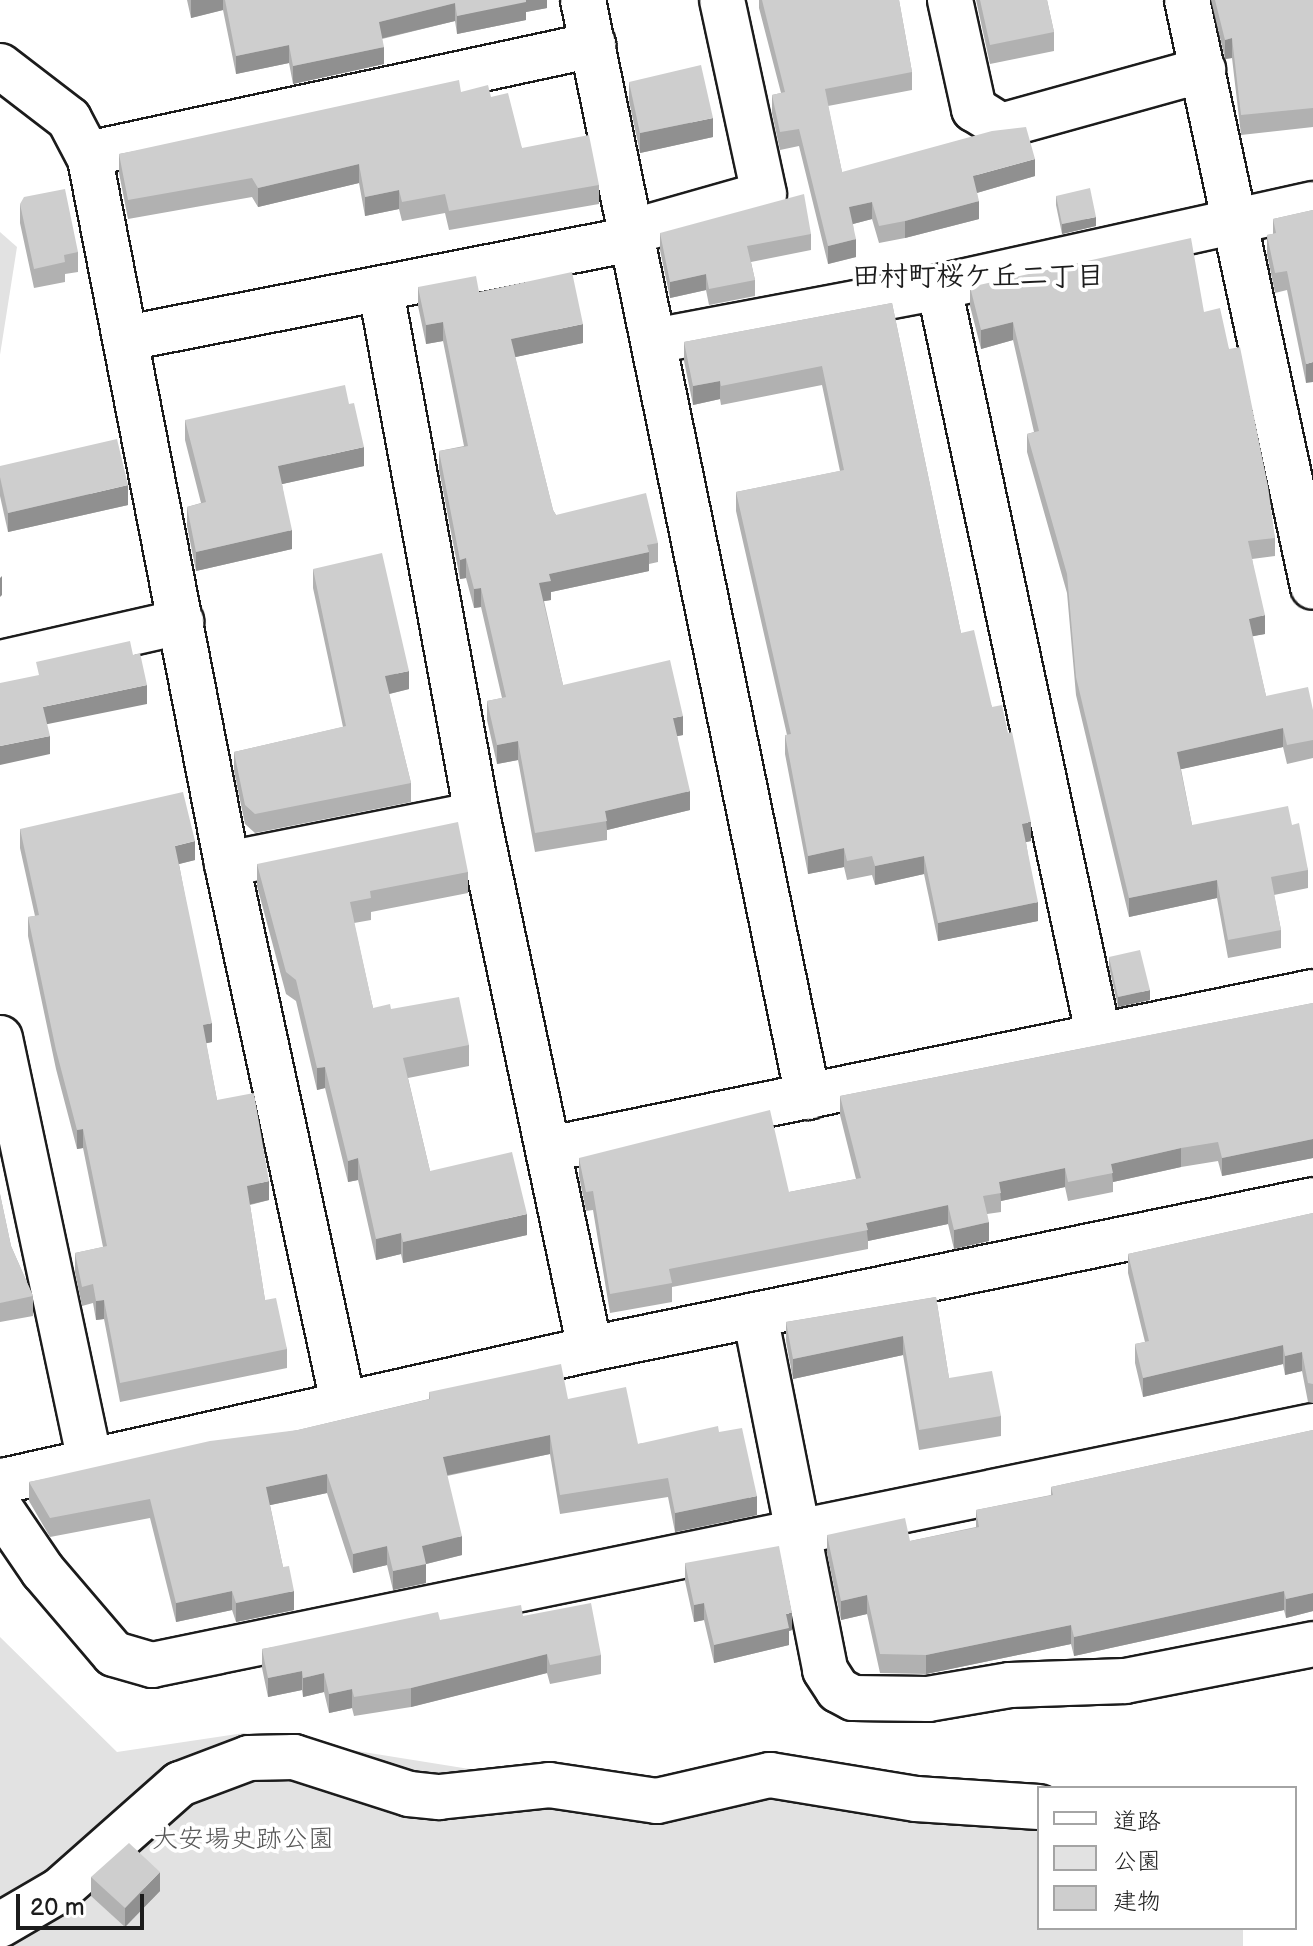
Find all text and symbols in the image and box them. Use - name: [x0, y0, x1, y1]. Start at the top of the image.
- district label: 田村町桜ケ丘二丁目: [852, 260, 1104, 294]
- legend: [1037, 1786, 1297, 1930]
- text: 道路: [1113, 1807, 1161, 1836]
- park label: 大安場史跡公園: [152, 1824, 334, 1856]
- text: 公園: [1113, 1847, 1161, 1876]
- scale bar: [20, 1878, 148, 1928]
- text: 建物: [1113, 1887, 1161, 1916]
- text: 20 m: [30, 1893, 85, 1922]

